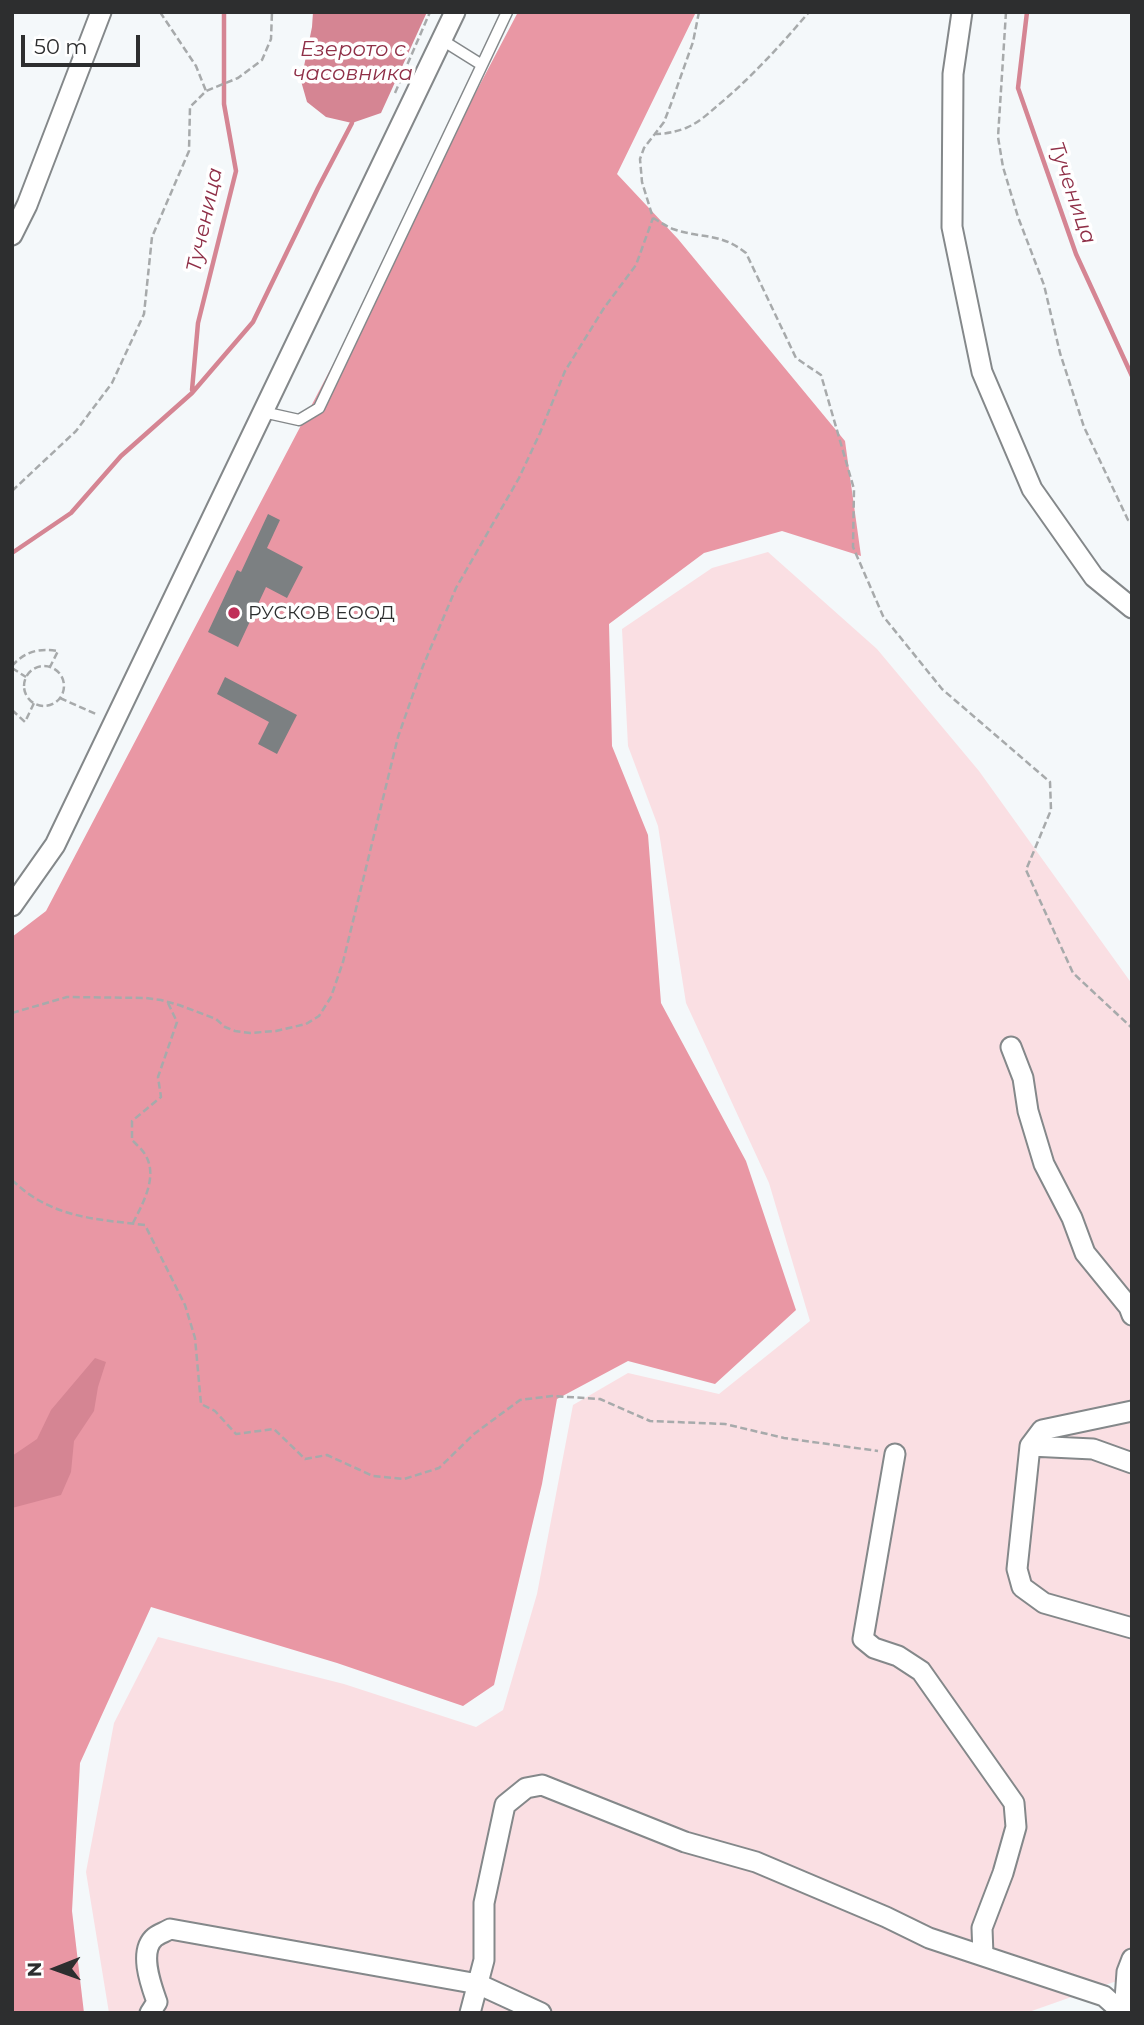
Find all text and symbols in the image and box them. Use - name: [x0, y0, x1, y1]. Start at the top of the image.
- scale bar: [24, 21, 144, 65]
- text: 50 m: [34, 34, 88, 59]
- water label: Езерото с часовника: [293, 37, 413, 87]
- water label: Тученица: [1043, 139, 1101, 247]
- water label: Тученица: [182, 165, 228, 275]
- place label: РУСКОВ ЕООД: [248, 602, 395, 624]
- marker: РУСКОВ ЕООД: [226, 605, 242, 621]
- north arrow: [21, 1934, 91, 2004]
- text: N: [23, 1962, 46, 1977]

